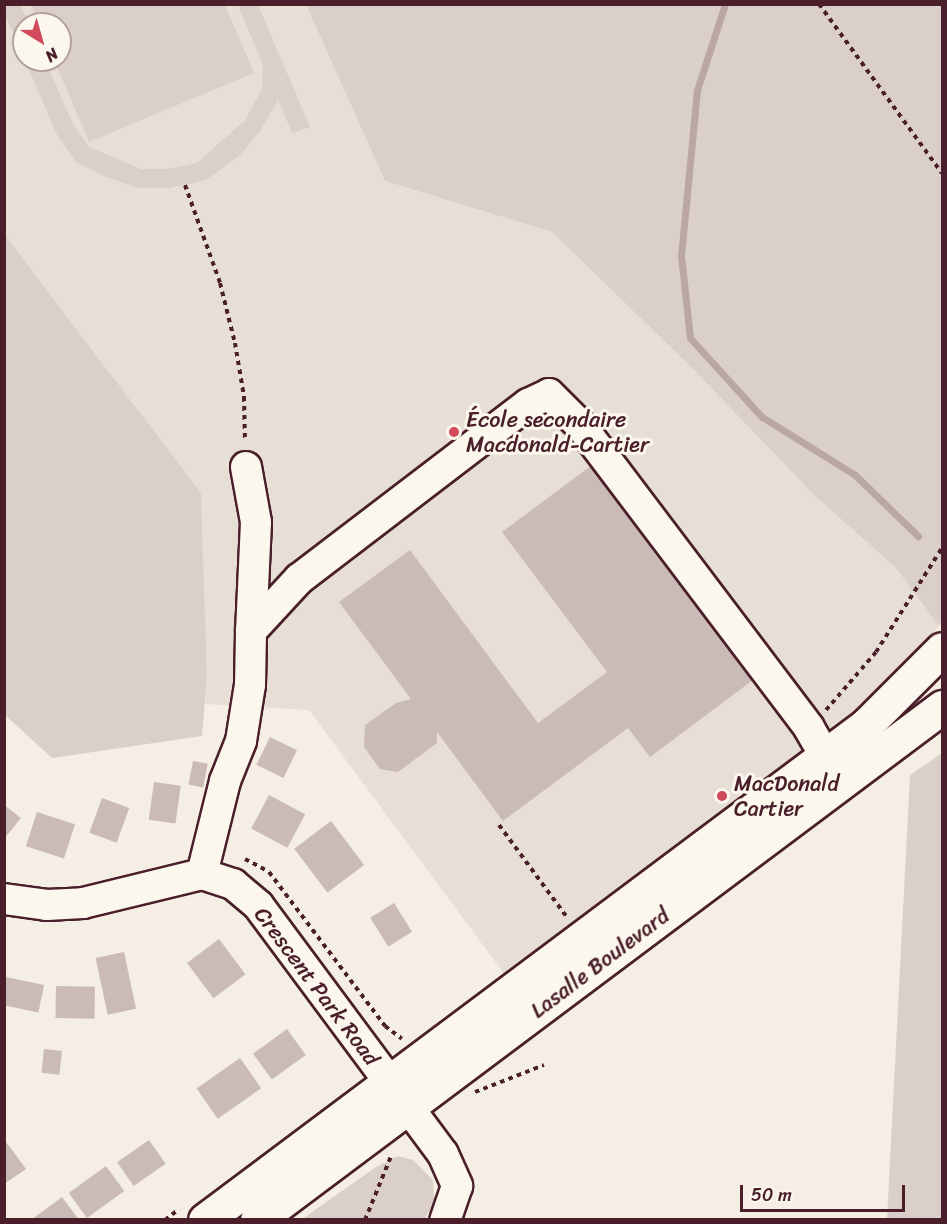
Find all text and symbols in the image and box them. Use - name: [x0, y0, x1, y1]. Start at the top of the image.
- north arrow: [12, 12, 72, 72]
- text: N: [39, 40, 65, 70]
- place label: École secondaire Macdonald-Cartier: [466, 406, 649, 458]
- marker: École secondaire Macdonald-Cartier: [447, 425, 461, 439]
- place label: MacDonald Cartier: [734, 770, 839, 822]
- marker: MacDonald Cartier: [715, 789, 729, 803]
- street label: Crescent Park Road: [249, 902, 385, 1070]
- street label: Lasalle Boulevard: [525, 902, 675, 1024]
- scale bar: [743, 1173, 908, 1211]
- text: 50 m: [751, 1179, 792, 1211]

